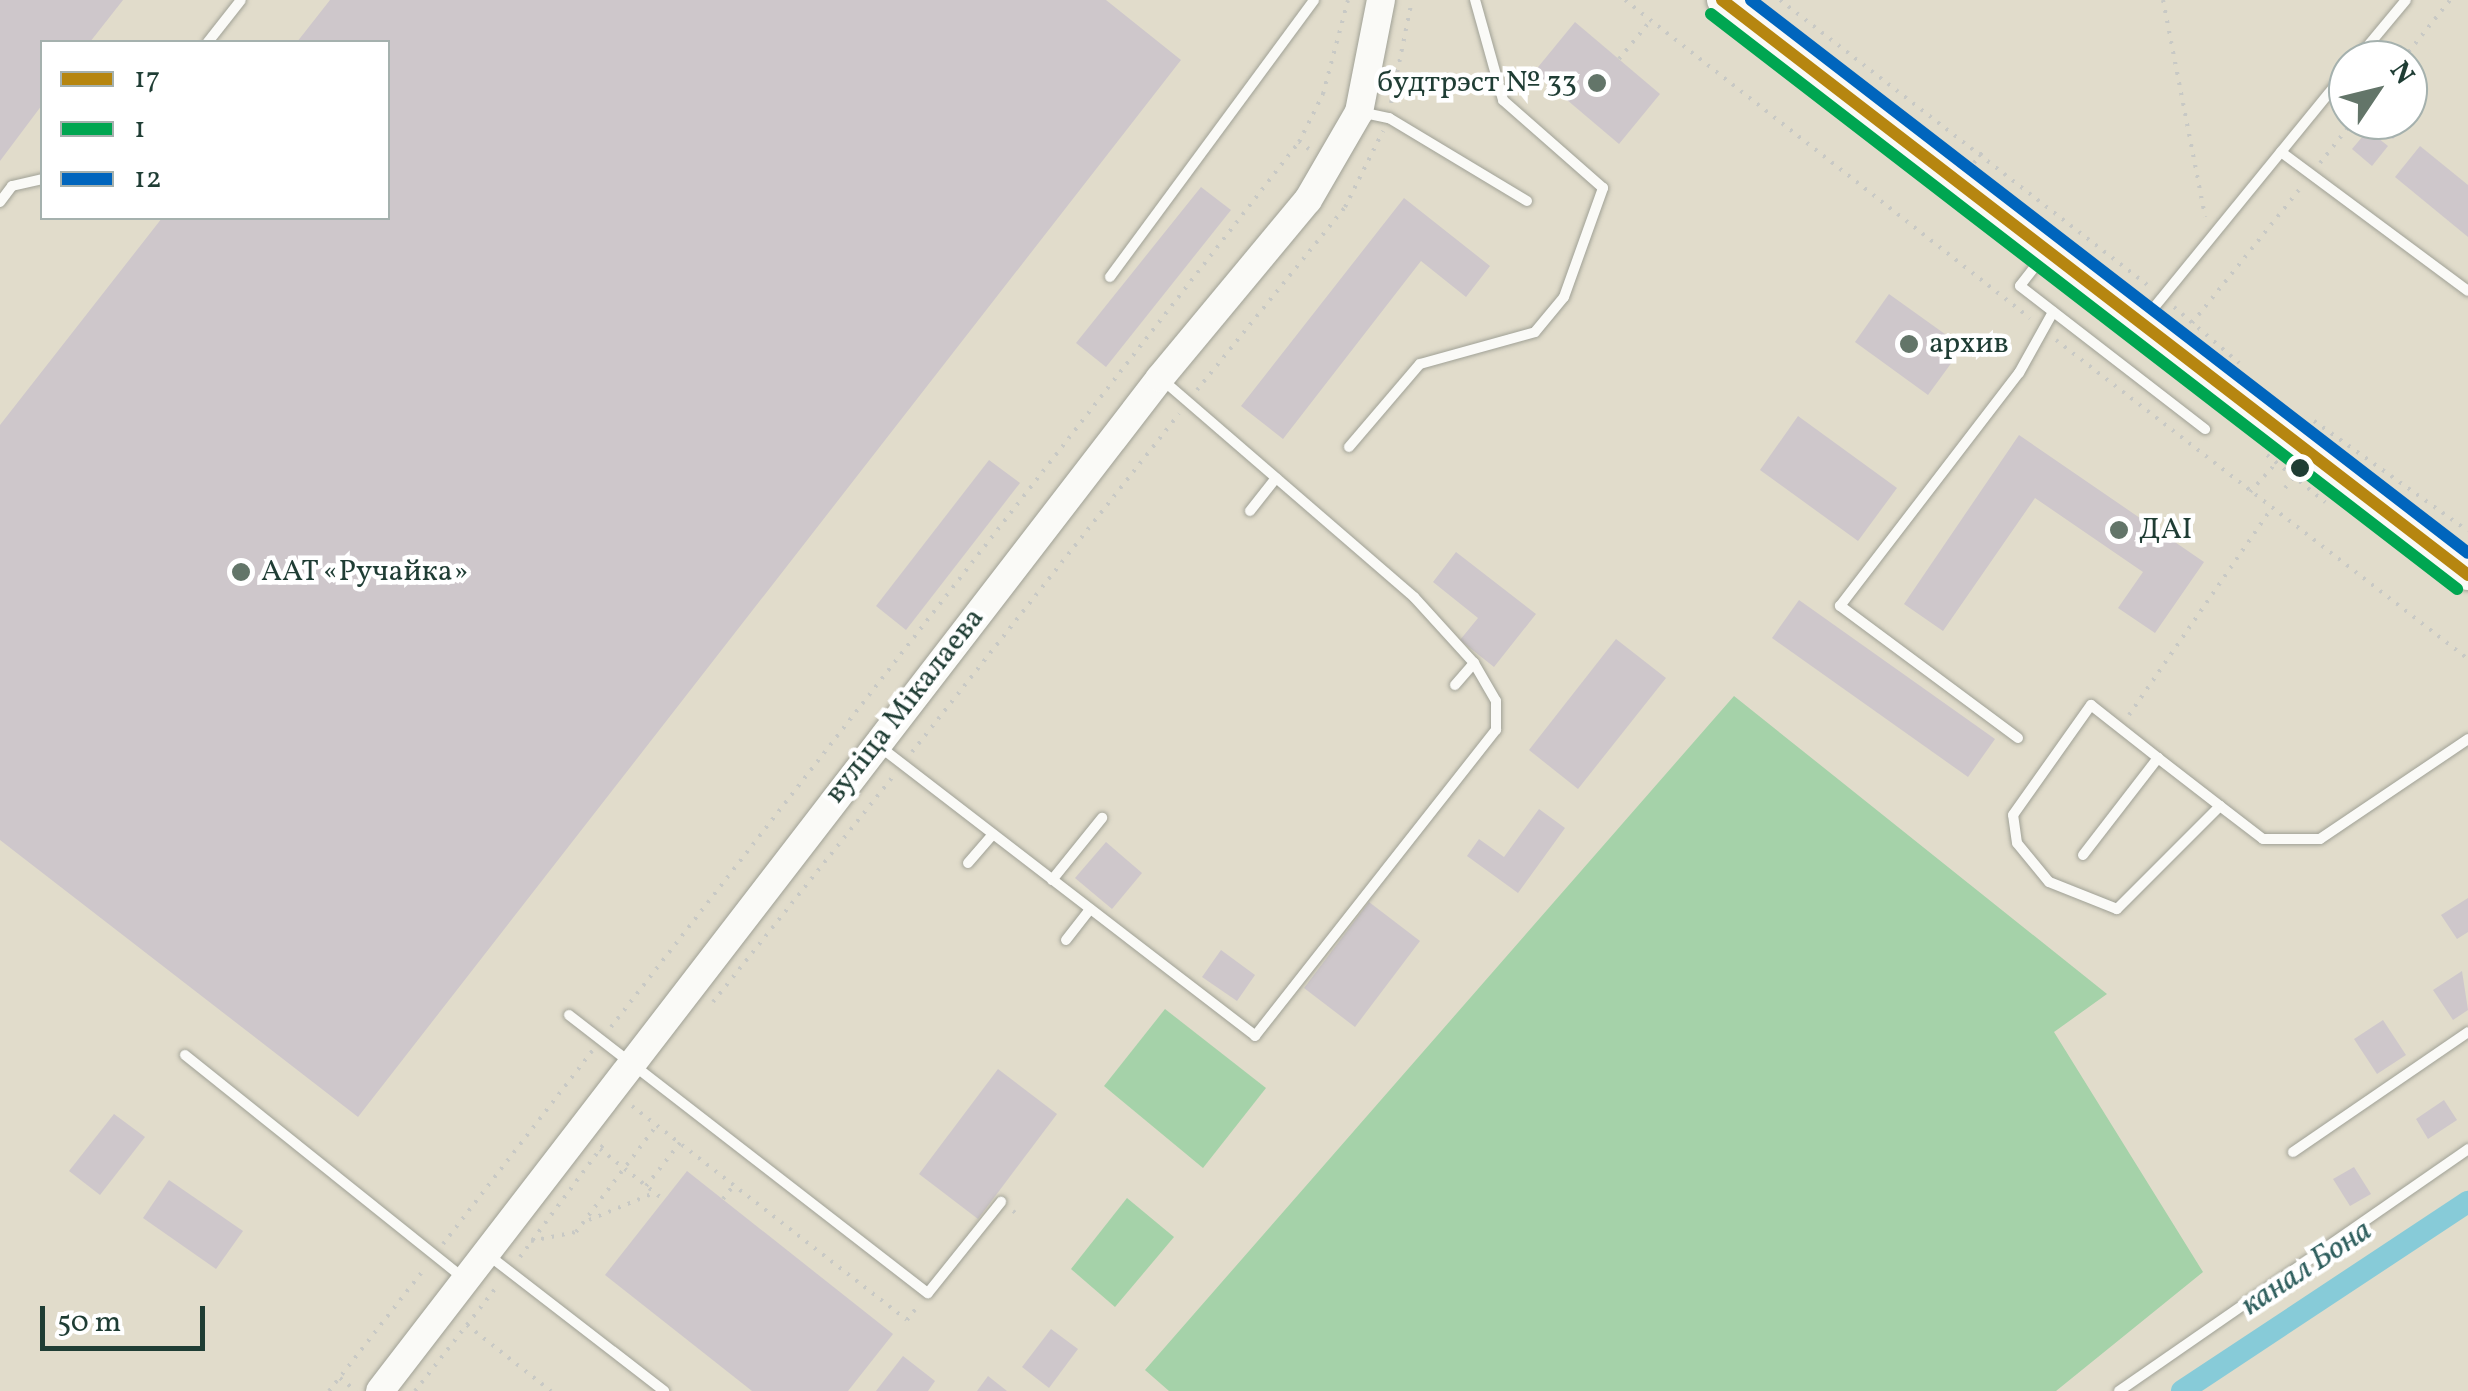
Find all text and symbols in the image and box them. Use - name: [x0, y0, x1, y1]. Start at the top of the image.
- legend: [40, 40, 390, 220]
- north arrow: [2328, 40, 2428, 140]
- text: N: [2380, 54, 2423, 93]
- text: 17: [134, 58, 160, 100]
- place label: будтрэст № 33: [1377, 65, 1577, 101]
- marker: будтрэст № 33: [1586, 72, 1608, 94]
- text: 1: [134, 108, 146, 150]
- text: 12: [134, 158, 162, 200]
- place label: архив: [1929, 326, 2009, 362]
- marker: архив: [1898, 333, 1920, 355]
- unlabelled marker: [2290, 458, 2310, 478]
- place label: ДАІ: [2139, 512, 2192, 548]
- marker: ДАІ: [2108, 519, 2130, 541]
- place label: ААТ «Ручайка»: [261, 554, 470, 590]
- marker: ААТ «Ручайка»: [230, 561, 252, 583]
- street label: вуліца Мікалаева: [818, 601, 992, 811]
- water label: канал Бона: [2234, 1212, 2380, 1326]
- scale bar: [45, 1286, 210, 1348]
- text: 50 m: [57, 1302, 121, 1344]

